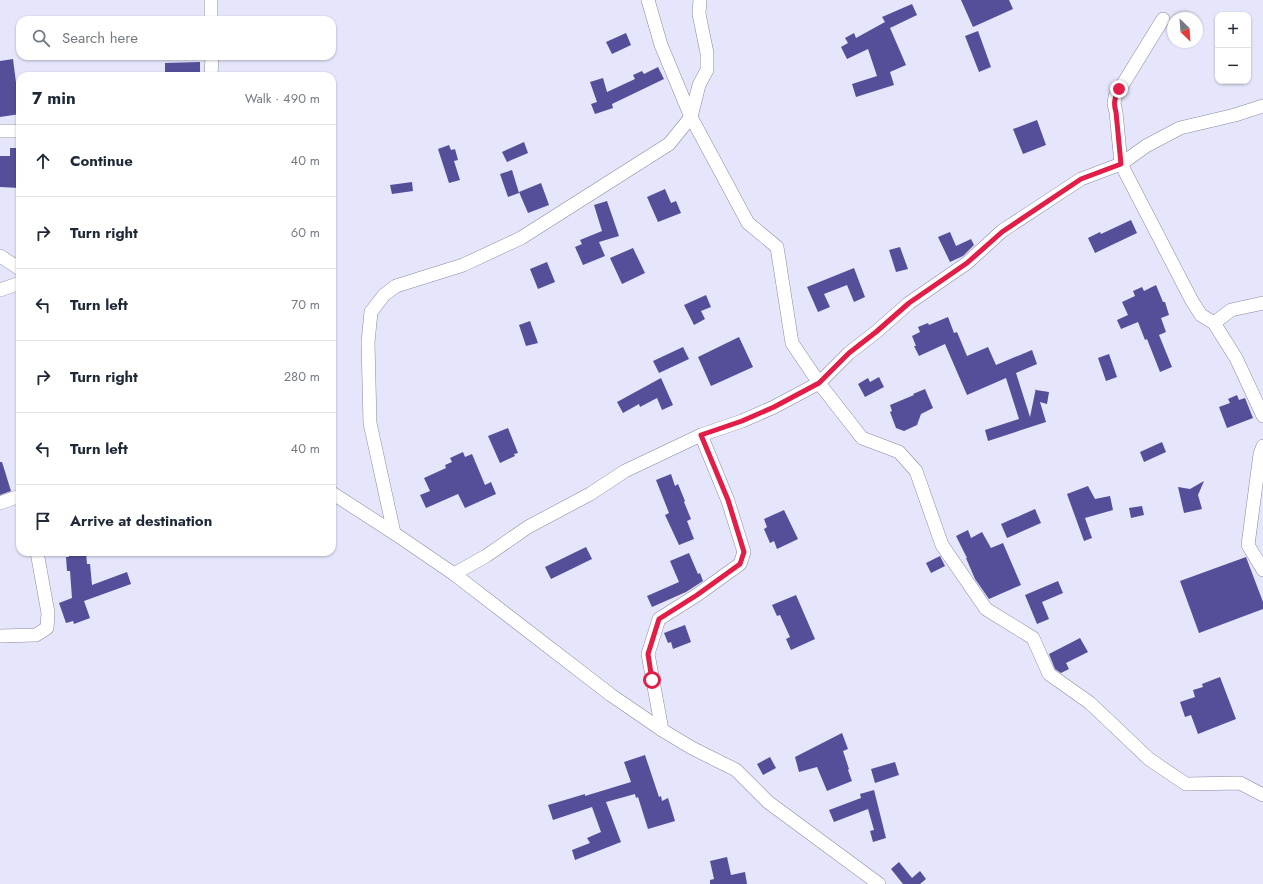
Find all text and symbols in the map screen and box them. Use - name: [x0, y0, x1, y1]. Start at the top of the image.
- north arrow: [1167, 12, 1203, 48]
- map controls: [1215, 12, 1251, 84]
- button: +: [1215, 12, 1251, 48]
- search box: [16, 16, 336, 60]
- icon: search: [30, 27, 52, 49]
- text: Search here: [62, 27, 138, 49]
- button: −: [1215, 48, 1251, 84]
- route end: [1110, 80, 1128, 98]
- text: 7 min: [32, 86, 76, 110]
- text: Walk · 490 m: [245, 89, 320, 108]
- icon: ahead: [32, 150, 54, 172]
- text: Continue: [70, 150, 133, 172]
- text: 40 m: [291, 151, 320, 170]
- icon: right: [32, 222, 54, 244]
- text: Turn right: [70, 222, 138, 244]
- text: 60 m: [291, 223, 320, 242]
- icon: left: [32, 294, 54, 316]
- text: Turn left: [70, 294, 128, 316]
- text: 70 m: [291, 295, 320, 314]
- icon: right: [32, 366, 54, 388]
- text: Turn right: [70, 366, 138, 388]
- text: 280 m: [284, 367, 320, 386]
- icon: left: [32, 438, 54, 460]
- text: Turn left: [70, 438, 128, 460]
- text: 40 m: [291, 439, 320, 458]
- icon: arrive: [32, 510, 54, 532]
- text: Arrive at destination: [70, 510, 212, 532]
- route start: [643, 671, 661, 689]

